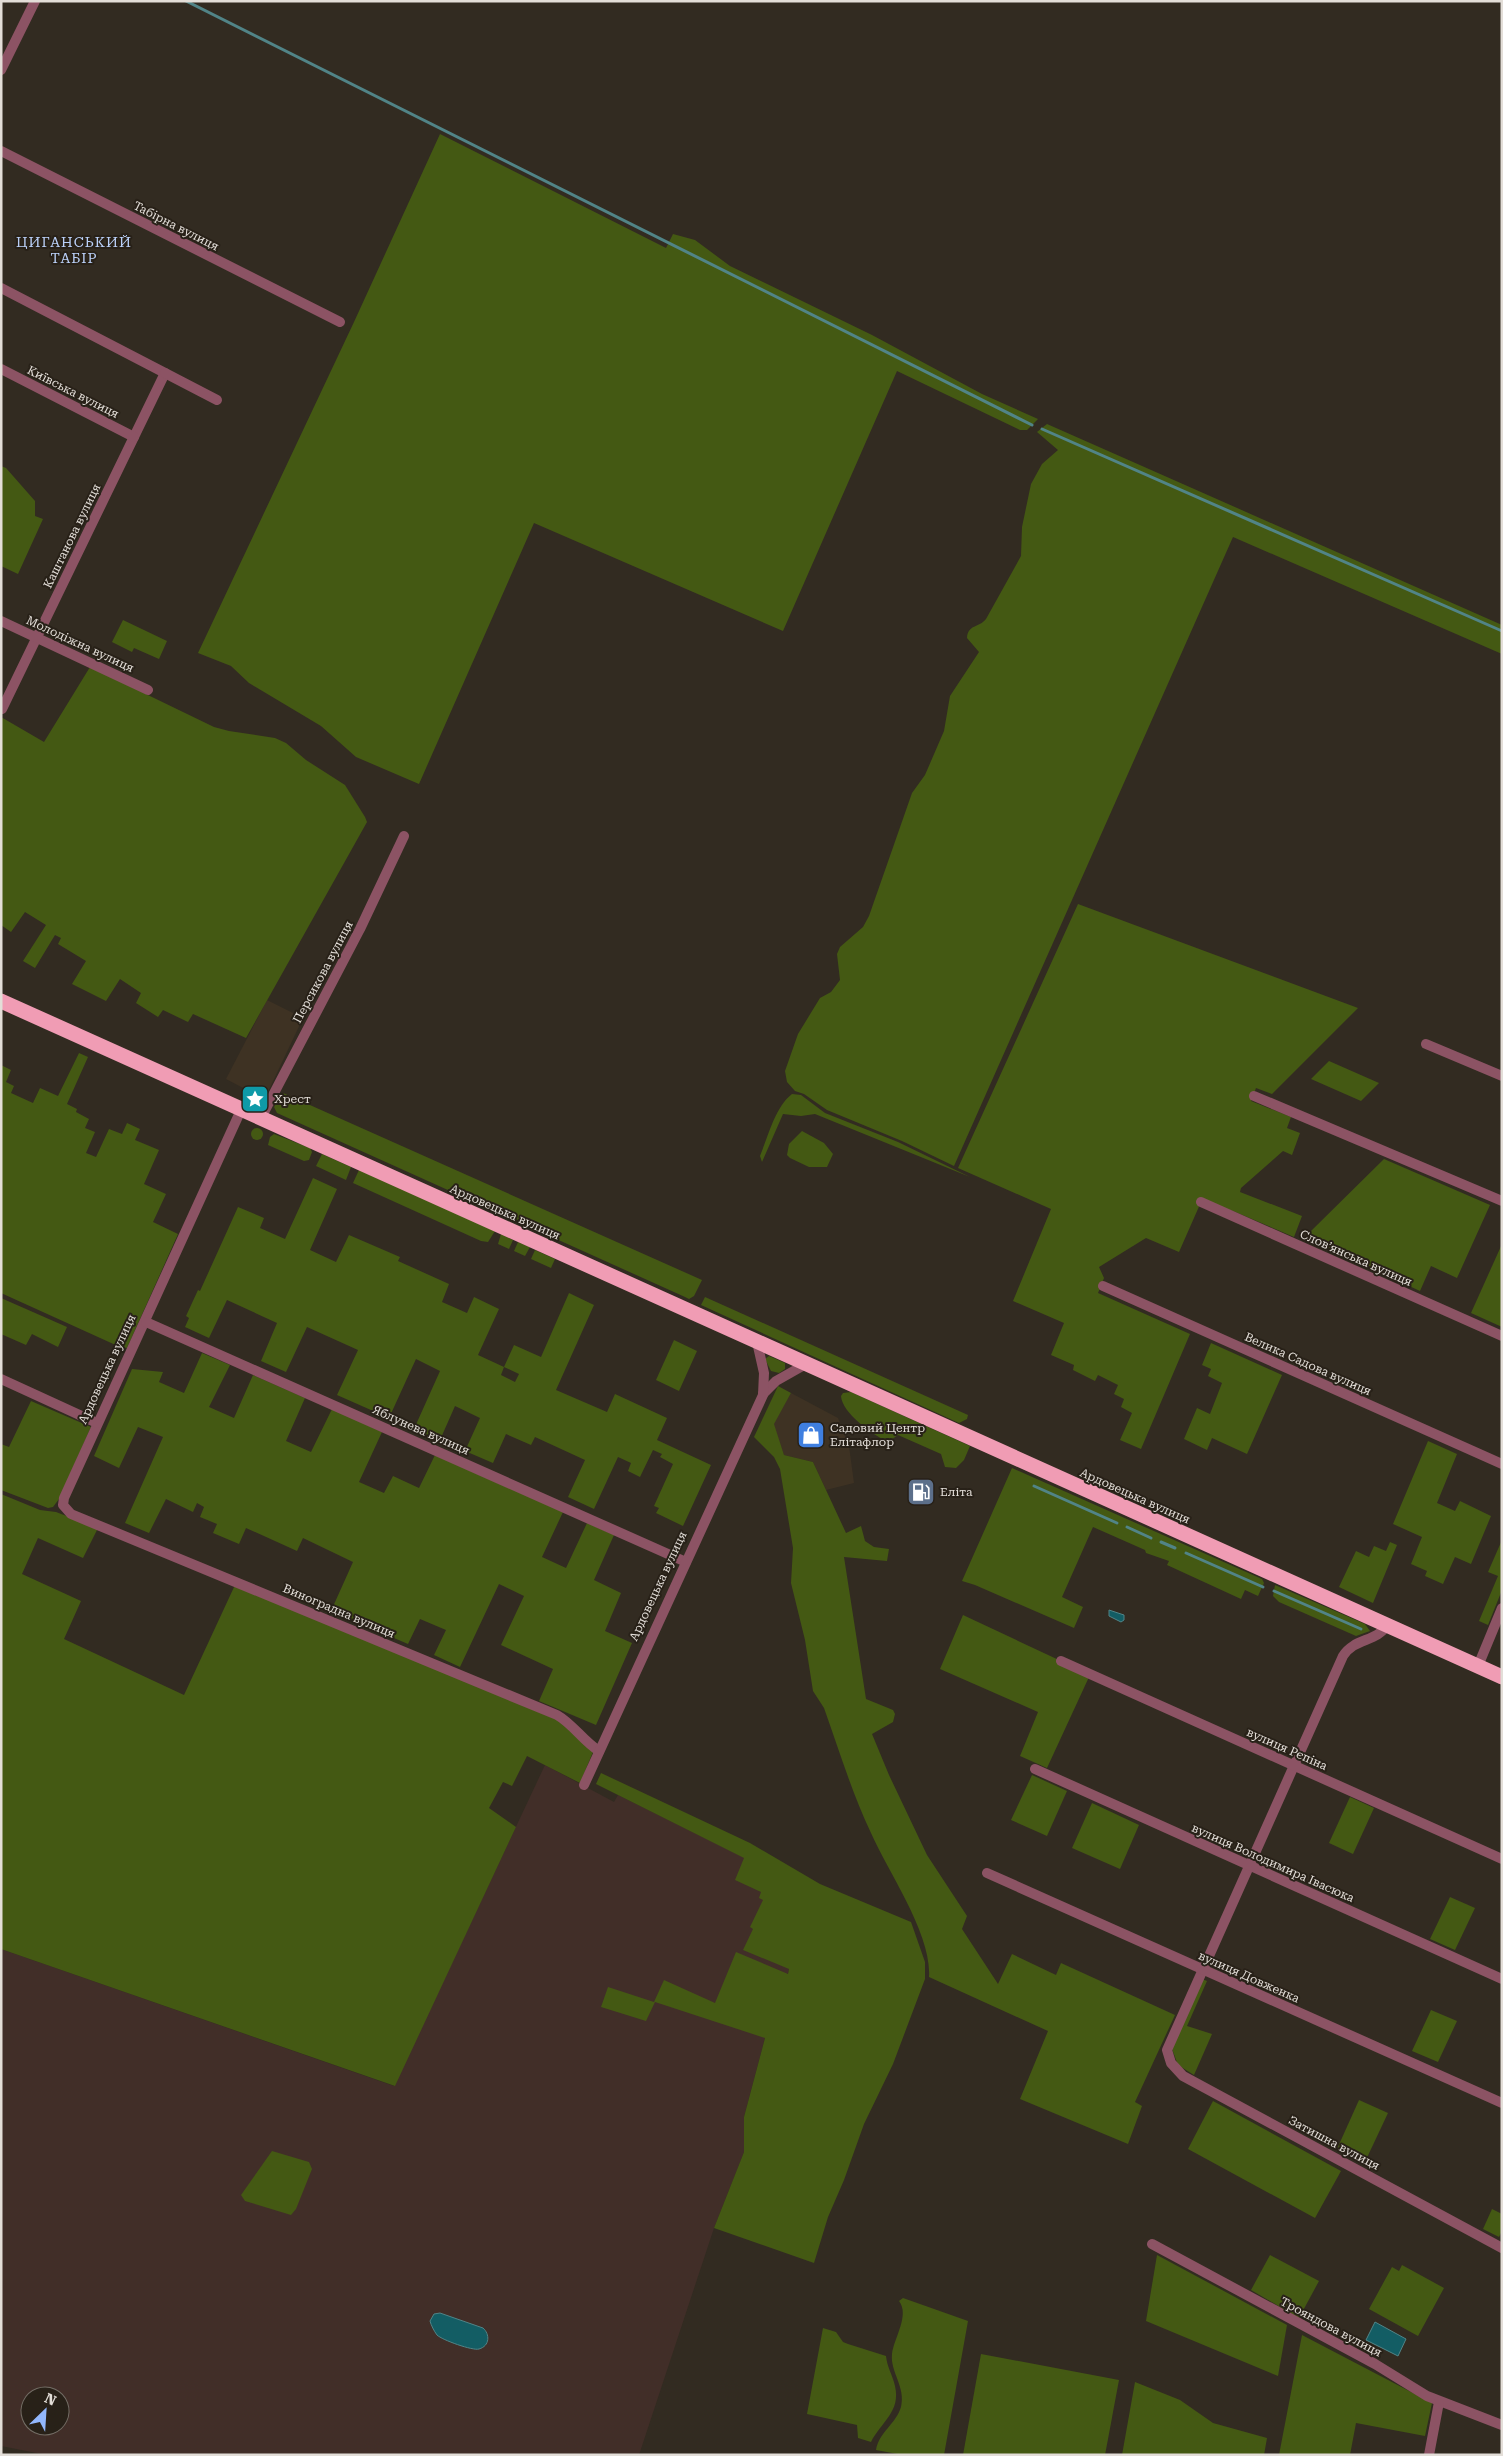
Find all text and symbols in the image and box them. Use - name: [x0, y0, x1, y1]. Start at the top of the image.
- street label: Табірна вулиця: [131, 198, 221, 254]
- district label: ЦИГАНСЬКИЙ ТАБІР: [16, 234, 132, 266]
- street label: Київська вулиця: [25, 363, 121, 421]
- street label: Каштанова вулиця: [41, 481, 103, 590]
- street label: Молодіжна вулиця: [24, 613, 136, 675]
- street label: Персикова вулиця: [290, 918, 356, 1025]
- place icon: Хрест: [240, 1084, 270, 1114]
- place label: Хрест: [274, 1092, 311, 1106]
- street label: Ардовецька вулиця: [448, 1181, 562, 1243]
- street label: Словʼянська вулиця: [1298, 1227, 1414, 1289]
- street label: Ардовецька вулиця: [75, 1312, 139, 1426]
- street label: Велика Садова вулиця: [1242, 1330, 1374, 1398]
- street label: Яблунева вулиця: [370, 1402, 472, 1458]
- shop icon: Садовий Центр Елітафлор: [796, 1420, 826, 1450]
- place label: Садовий Центр Елітафлор: [830, 1421, 925, 1449]
- street label: Ардовецька вулиця: [1078, 1465, 1192, 1527]
- fuel station icon: Еліта: [906, 1477, 936, 1507]
- place label: Еліта: [940, 1485, 973, 1499]
- street label: Ардовецька вулиця: [626, 1529, 690, 1643]
- street label: Виноградна вулиця: [281, 1581, 397, 1641]
- street label: вулиця Рєпіна: [1245, 1725, 1330, 1773]
- street label: вулиця Володимира Івасюка: [1190, 1821, 1357, 1905]
- street label: вулиця Довженка: [1196, 1948, 1302, 2006]
- street label: Затишна вулиця: [1286, 2113, 1382, 2173]
- street label: Трояндова вулиця: [1278, 2294, 1384, 2360]
- north arrow: [20, 2386, 70, 2436]
- text: N: [42, 2390, 59, 2409]

